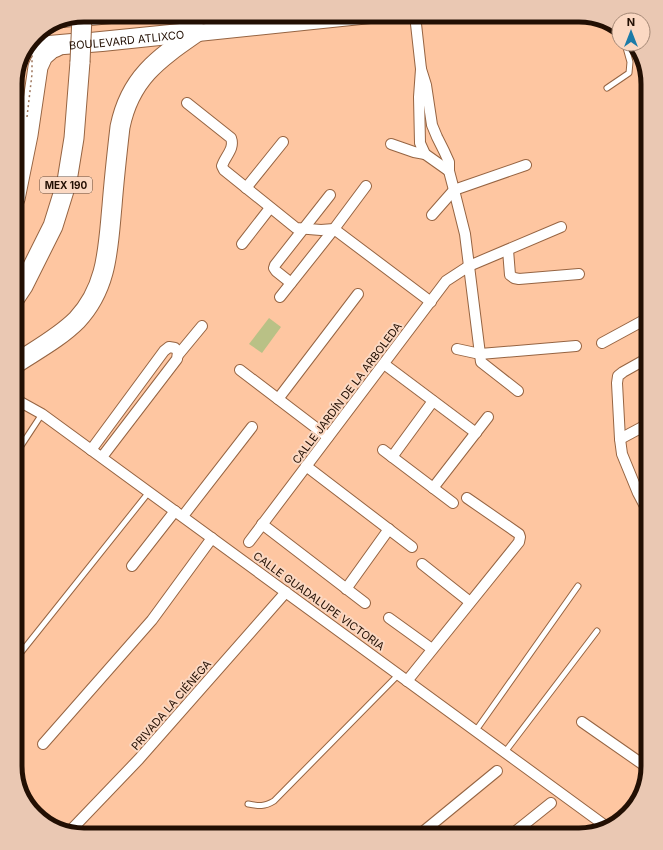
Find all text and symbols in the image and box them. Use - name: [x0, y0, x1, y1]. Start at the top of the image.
- north arrow: [611, 12, 651, 52]
- text: N: [627, 15, 635, 29]
- street label: BOULEVARD ATLIXCO: [68, 27, 185, 53]
- road number: MEX 190: [40, 177, 92, 193]
- street label: CALLE JARDÍN DE LA ARBOLEDA: [289, 319, 405, 466]
- street label: CALLE GUADALUPE VICTORIA: [251, 549, 388, 654]
- street label: PRIVADA LA CIÉNEGA: [128, 657, 214, 753]

